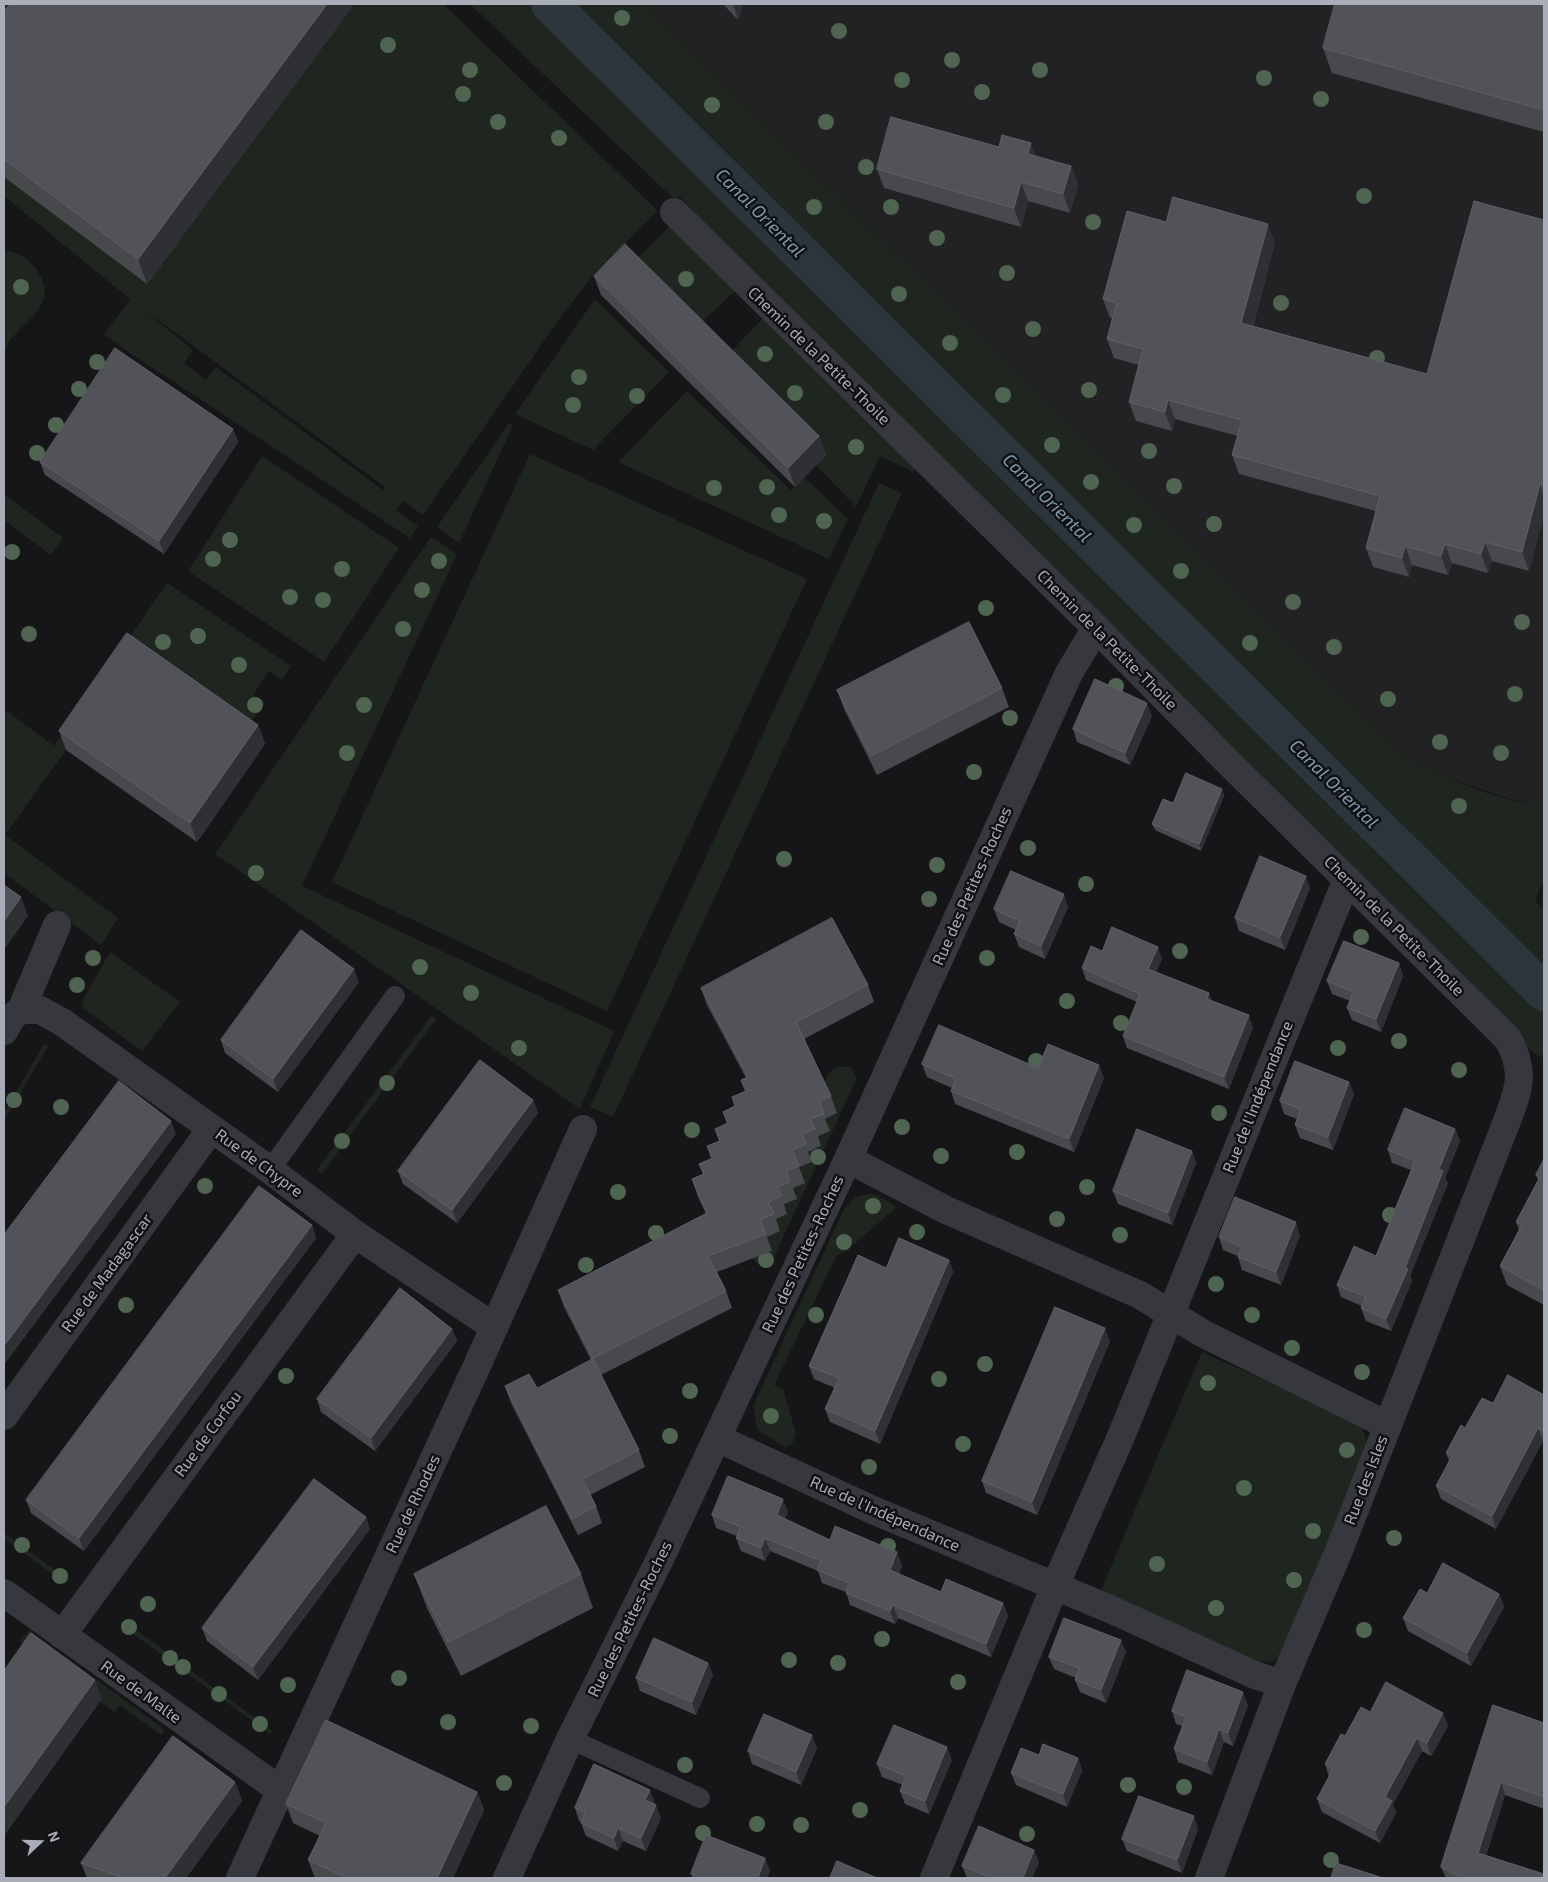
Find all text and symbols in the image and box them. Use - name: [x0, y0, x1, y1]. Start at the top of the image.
- water label: Canal Oriental: [711, 164, 809, 262]
- street label: Chemin de la Petite-Thoile: [744, 283, 894, 429]
- water label: Canal Oriental: [998, 449, 1096, 547]
- street label: Chemin de la Petite-Thoile: [1033, 566, 1181, 714]
- water label: Canal Oriental: [1285, 735, 1383, 833]
- street label: Rue des Petites-Roches: [928, 804, 1016, 968]
- street label: Chemin de la Petite-Thoile: [1320, 852, 1468, 1000]
- street label: Rue de l'Indépendance: [1219, 1018, 1297, 1176]
- street label: Rue de Chypre: [212, 1125, 306, 1201]
- street label: Rue des Petites-Roches: [758, 1172, 848, 1336]
- street label: Rue de Madagascar: [57, 1210, 157, 1336]
- street label: Rue de Corfou: [170, 1387, 246, 1481]
- street label: Rue des Isles: [1340, 1432, 1392, 1528]
- street label: Rue de Rhodes: [382, 1452, 444, 1556]
- street label: Rue de l'Indépendance: [807, 1472, 963, 1556]
- street label: Rue des Petites-Roches: [584, 1538, 676, 1700]
- street label: Rue de Malte: [97, 1656, 185, 1728]
- north arrow: [15, 1817, 65, 1867]
- text: N: [45, 1829, 64, 1844]

